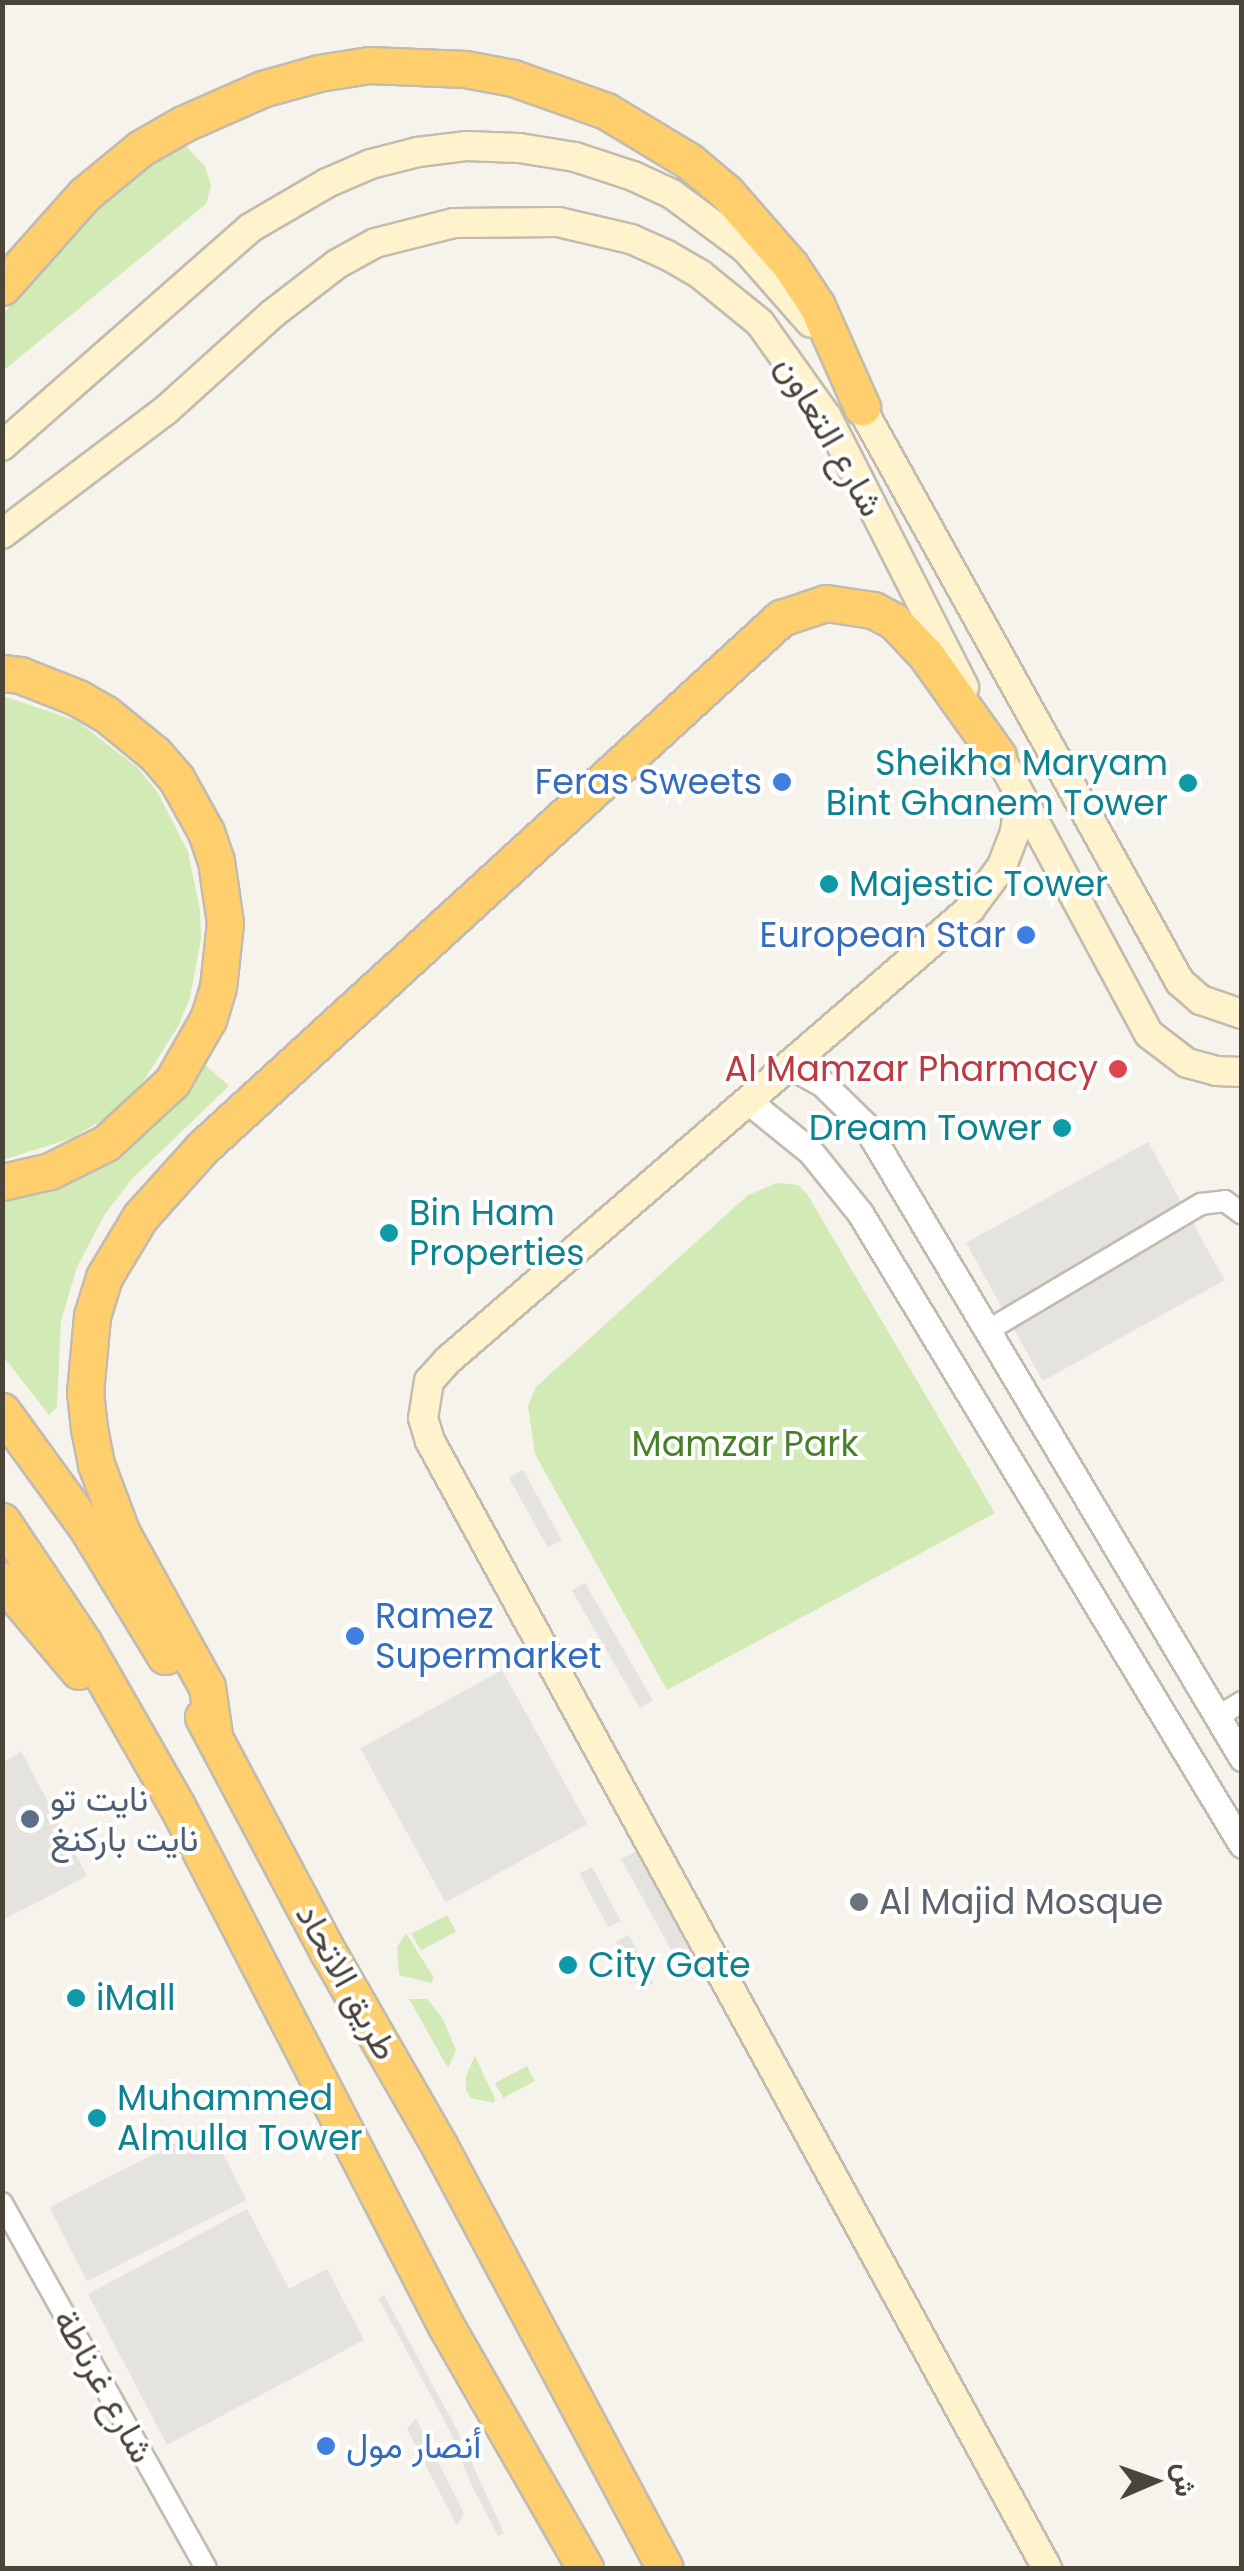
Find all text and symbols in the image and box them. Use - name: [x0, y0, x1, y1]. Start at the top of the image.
- street label: شارع التعاون: [767, 348, 893, 524]
- place label: Sheikha Maryam Bint Ghanem Tower: [826, 742, 1168, 824]
- place label: Feras Sweets: [535, 761, 762, 803]
- marker: Feras Sweets: [771, 771, 793, 793]
- marker: Sheikha Maryam Bint Ghanem Tower: [1177, 772, 1199, 794]
- place label: Majestic Tower: [849, 863, 1108, 905]
- marker: Majestic Tower: [818, 873, 840, 895]
- place label: European Star: [759, 914, 1006, 956]
- marker: European Star: [1015, 924, 1037, 946]
- place label: Al Mamzar Pharmacy: [725, 1048, 1098, 1090]
- marker: Al Mamzar Pharmacy: [1107, 1058, 1129, 1080]
- place label: Dream Tower: [809, 1107, 1042, 1149]
- marker: Dream Tower: [1051, 1117, 1073, 1139]
- place label: Bin Ham Properties: [409, 1192, 584, 1274]
- marker: Bin Ham Properties: [378, 1222, 400, 1244]
- park label: Mamzar Park: [632, 1423, 858, 1465]
- place label: Ramez Supermarket: [375, 1595, 602, 1677]
- marker: Ramez Supermarket: [344, 1625, 366, 1647]
- place label: نايت تو نايت باركنغ: [50, 1778, 198, 1860]
- marker: نايت تو نايت باركنغ: [19, 1808, 41, 1830]
- place label: Al Majid Mosque: [879, 1881, 1163, 1923]
- marker: Al Majid Mosque: [848, 1891, 870, 1913]
- street label: طريق الاتحاد: [287, 1897, 407, 2067]
- place label: City Gate: [588, 1944, 751, 1986]
- marker: City Gate: [557, 1954, 579, 1976]
- place label: iMall: [96, 1977, 176, 2019]
- marker: iMall: [65, 1987, 87, 2009]
- place label: Muhammed Almulla Tower: [117, 2077, 363, 2159]
- marker: Muhammed Almulla Tower: [86, 2107, 108, 2129]
- street label: شارع غرناطة: [45, 2302, 163, 2470]
- place label: أنصار مول: [346, 2425, 481, 2467]
- north arrow: [1104, 2431, 1204, 2531]
- marker: أنصار مول: [315, 2435, 337, 2457]
- text: ش: [1164, 2462, 1205, 2497]

